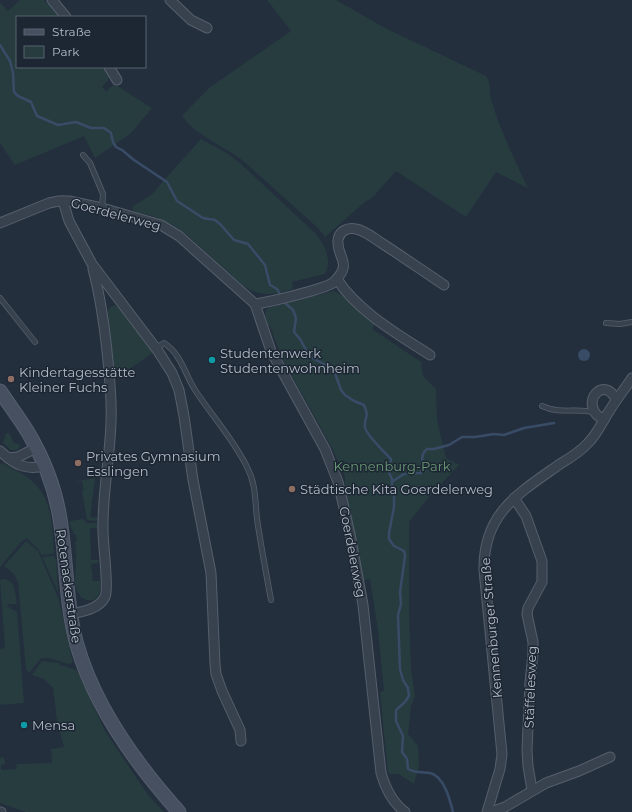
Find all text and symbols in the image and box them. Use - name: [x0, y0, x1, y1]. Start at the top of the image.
- legend: [16, 16, 146, 68]
- text: Straße: [52, 24, 91, 39]
- text: Park: [52, 44, 80, 59]
- street label: Goerdelerweg: [69, 194, 163, 234]
- place label: Studentenwerk Studentenwohnheim: [220, 345, 360, 376]
- marker: Studentenwerk Studentenwohnheim: [207, 355, 217, 365]
- place label: Kindertagesstätte Kleiner Fuchs: [19, 364, 136, 395]
- marker: Kindertagesstätte Kleiner Fuchs: [6, 374, 16, 384]
- place label: Privates Gymnasium Esslingen: [86, 448, 220, 479]
- marker: Privates Gymnasium Esslingen: [73, 458, 83, 468]
- park label: Kennenburg-Park: [333, 458, 451, 474]
- place label: Städtische Kita Goerdelerweg: [300, 481, 493, 497]
- marker: Städtische Kita Goerdelerweg: [287, 484, 297, 494]
- street label: Goerdelerweg: [336, 505, 370, 599]
- street label: Rotenackerstraße: [53, 528, 85, 644]
- street label: Kennenburger Straße: [477, 557, 505, 699]
- street label: Stäffelesweg: [521, 645, 539, 729]
- place label: Mensa: [32, 717, 75, 733]
- marker: Mensa: [19, 720, 29, 730]

